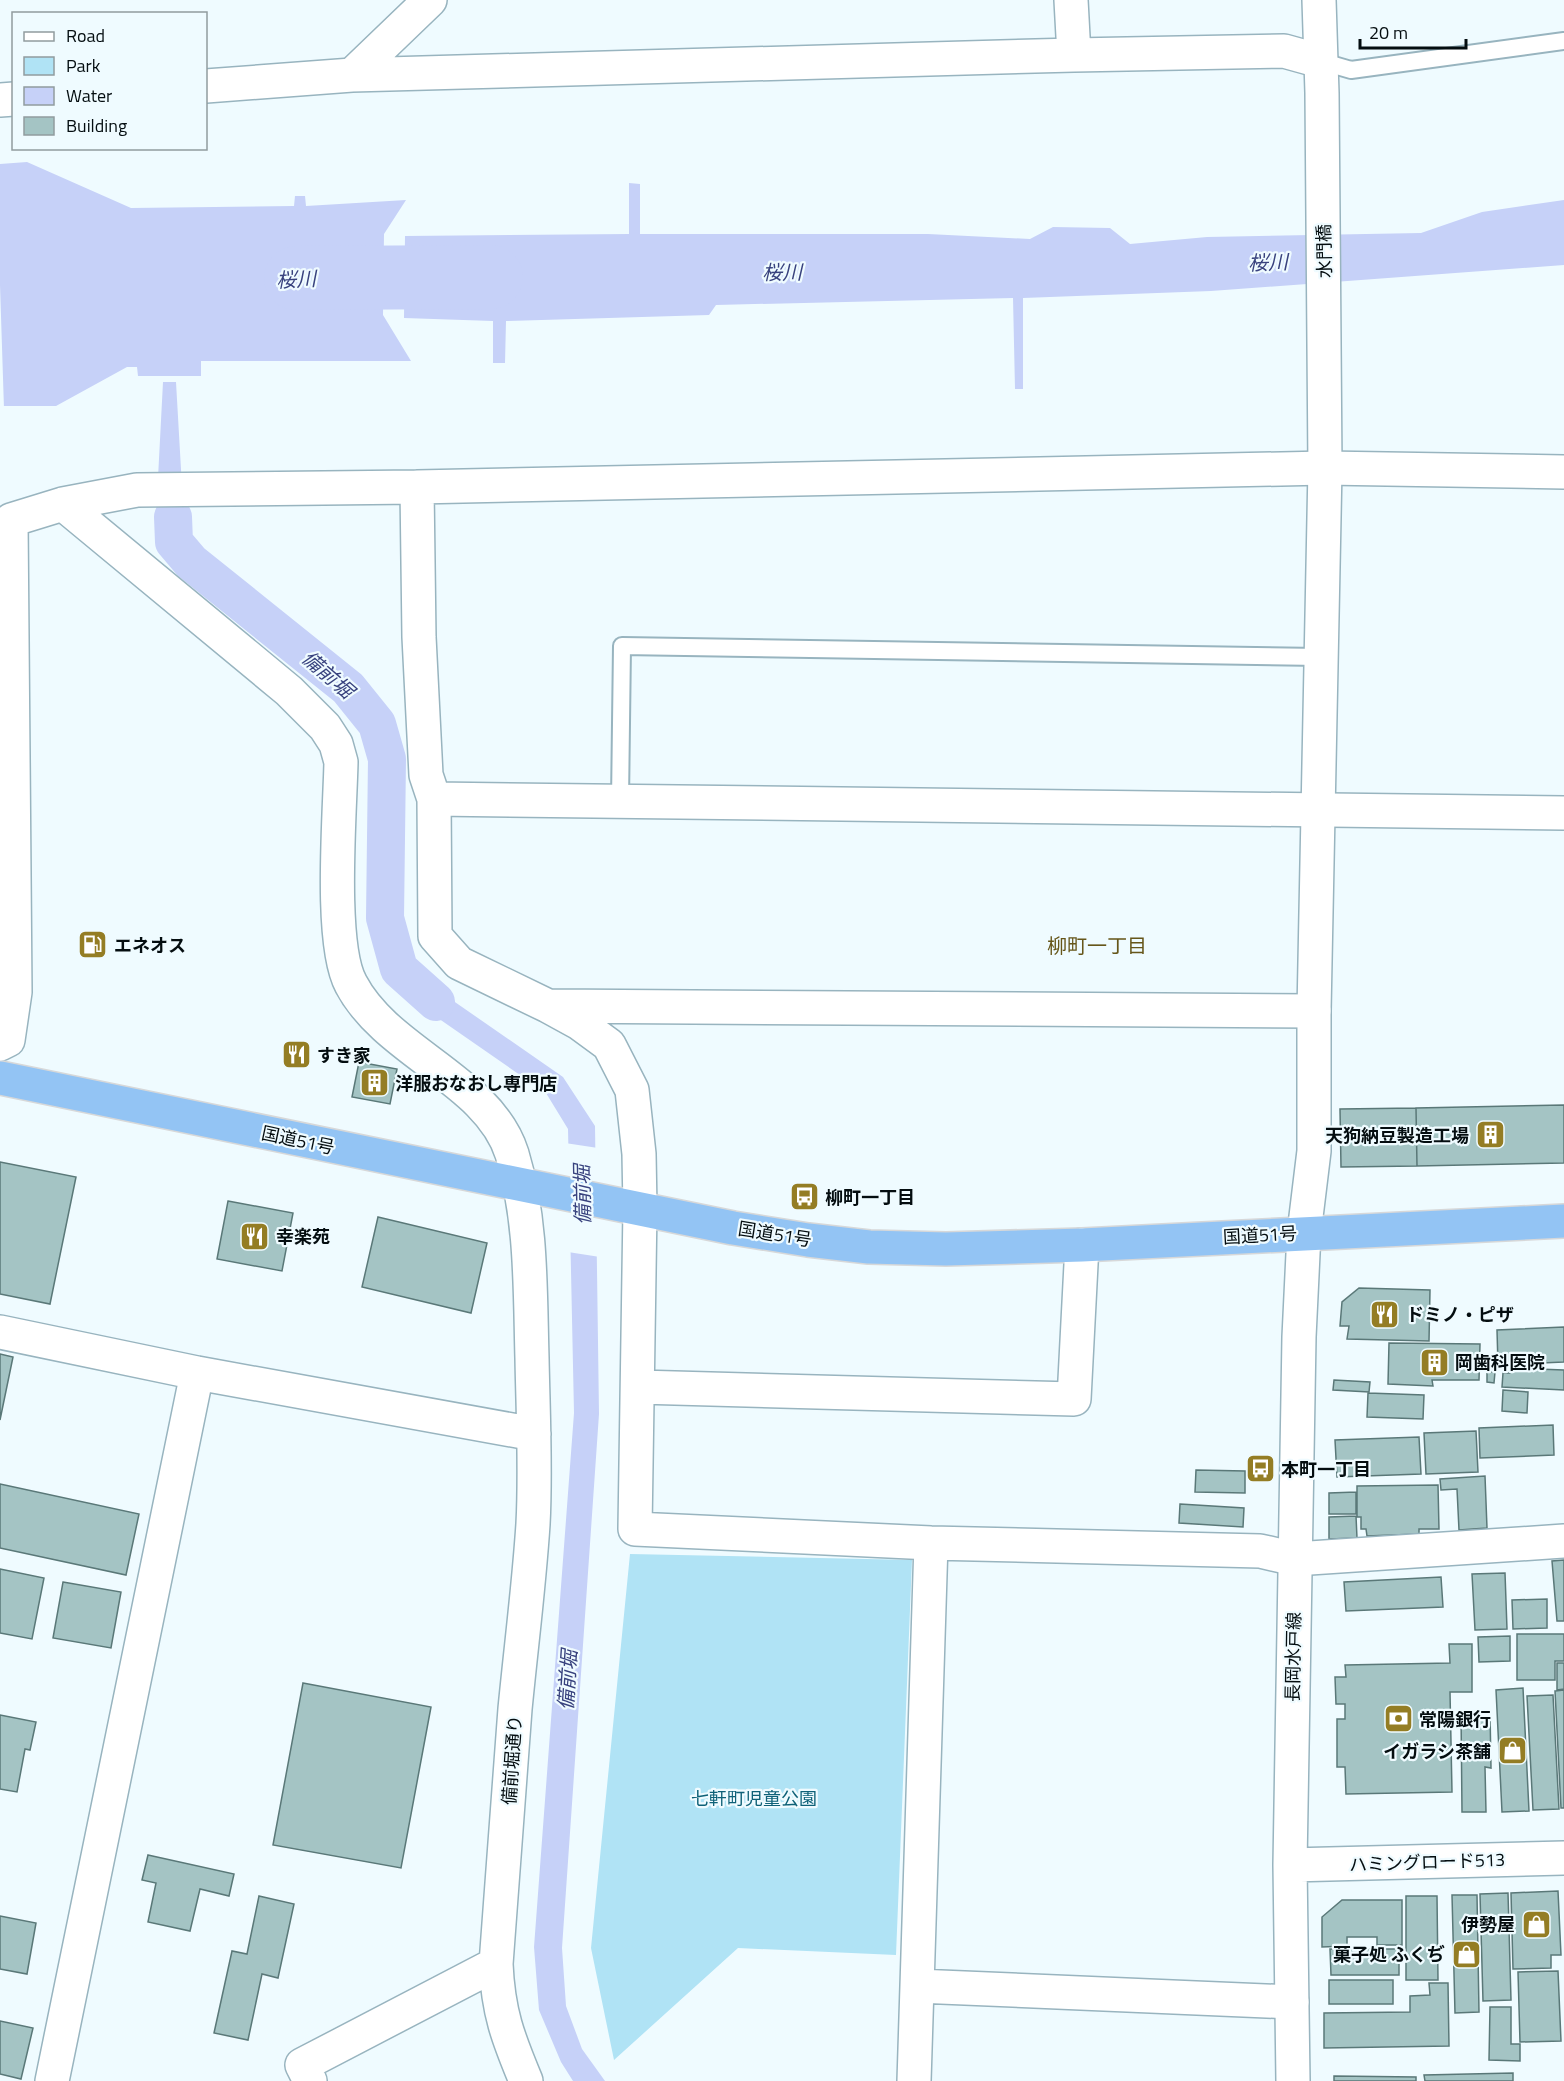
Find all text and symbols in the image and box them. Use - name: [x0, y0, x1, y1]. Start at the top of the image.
- legend: [12, 12, 207, 150]
- scale bar: [1360, 12, 1466, 50]
- text: 20 m: [1369, 19, 1408, 46]
- text: Road: [66, 22, 105, 49]
- text: Park: [66, 52, 101, 79]
- text: Water: [66, 82, 112, 109]
- text: Building: [66, 112, 127, 139]
- street label: 水門橋: [1310, 224, 1338, 278]
- water label: 桜川: [1247, 246, 1291, 278]
- water label: 桜川: [762, 256, 804, 288]
- water label: 桜川: [275, 262, 319, 296]
- water label: 備前堀: [295, 643, 363, 707]
- fuel station icon: エネオス: [77, 929, 109, 961]
- district label: 柳町一丁目: [1047, 930, 1147, 961]
- place label: エネオス: [114, 932, 186, 959]
- restaurant icon: すき家: [280, 1039, 312, 1071]
- place label: すき家: [317, 1042, 371, 1069]
- building icon: 洋服おなおし専門店: [358, 1067, 390, 1099]
- place label: 洋服おなおし専門店: [395, 1070, 557, 1097]
- street label: 国道51号: [259, 1119, 337, 1161]
- building icon: 天狗納豆製造工場: [1474, 1119, 1506, 1151]
- place label: 天狗納豆製造工場: [1325, 1122, 1469, 1149]
- water label: 備前堀: [566, 1162, 598, 1225]
- bus stop icon: 柳町一丁目: [788, 1181, 820, 1213]
- place label: 柳町一丁目: [825, 1184, 915, 1211]
- street label: 国道51号: [736, 1215, 814, 1253]
- restaurant icon: 幸楽苑: [239, 1220, 271, 1252]
- street label: 国道51号: [1222, 1220, 1298, 1250]
- place label: 幸楽苑: [276, 1223, 330, 1250]
- restaurant icon: ドミノ・ピザ: [1369, 1298, 1401, 1330]
- place label: ドミノ・ピザ: [1406, 1301, 1514, 1328]
- building icon: 岡歯科医院: [1418, 1346, 1450, 1378]
- place label: 岡歯科医院: [1455, 1349, 1545, 1376]
- bus stop icon: 本町一丁目: [1244, 1453, 1276, 1485]
- place label: 本町一丁目: [1281, 1456, 1371, 1483]
- street label: 長岡水戸線: [1279, 1612, 1307, 1702]
- water label: 備前堀: [549, 1646, 585, 1711]
- bank icon: 常陽銀行: [1382, 1703, 1414, 1735]
- place label: 常陽銀行: [1419, 1706, 1491, 1733]
- street label: 備前堀通り: [495, 1714, 529, 1806]
- shop icon: イガラシ茶舗: [1496, 1735, 1528, 1767]
- place label: イガラシ茶舗: [1383, 1738, 1491, 1765]
- park label: 七軒町児童公園: [691, 1785, 817, 1812]
- street label: ハミングロード513: [1348, 1846, 1506, 1878]
- shop icon: 伊勢屋: [1520, 1908, 1552, 1940]
- place label: 伊勢屋: [1461, 1911, 1515, 1938]
- shop icon: 菓子処 ふくぢ: [1450, 1938, 1482, 1970]
- place label: 菓子処 ふくぢ: [1333, 1941, 1445, 1968]

